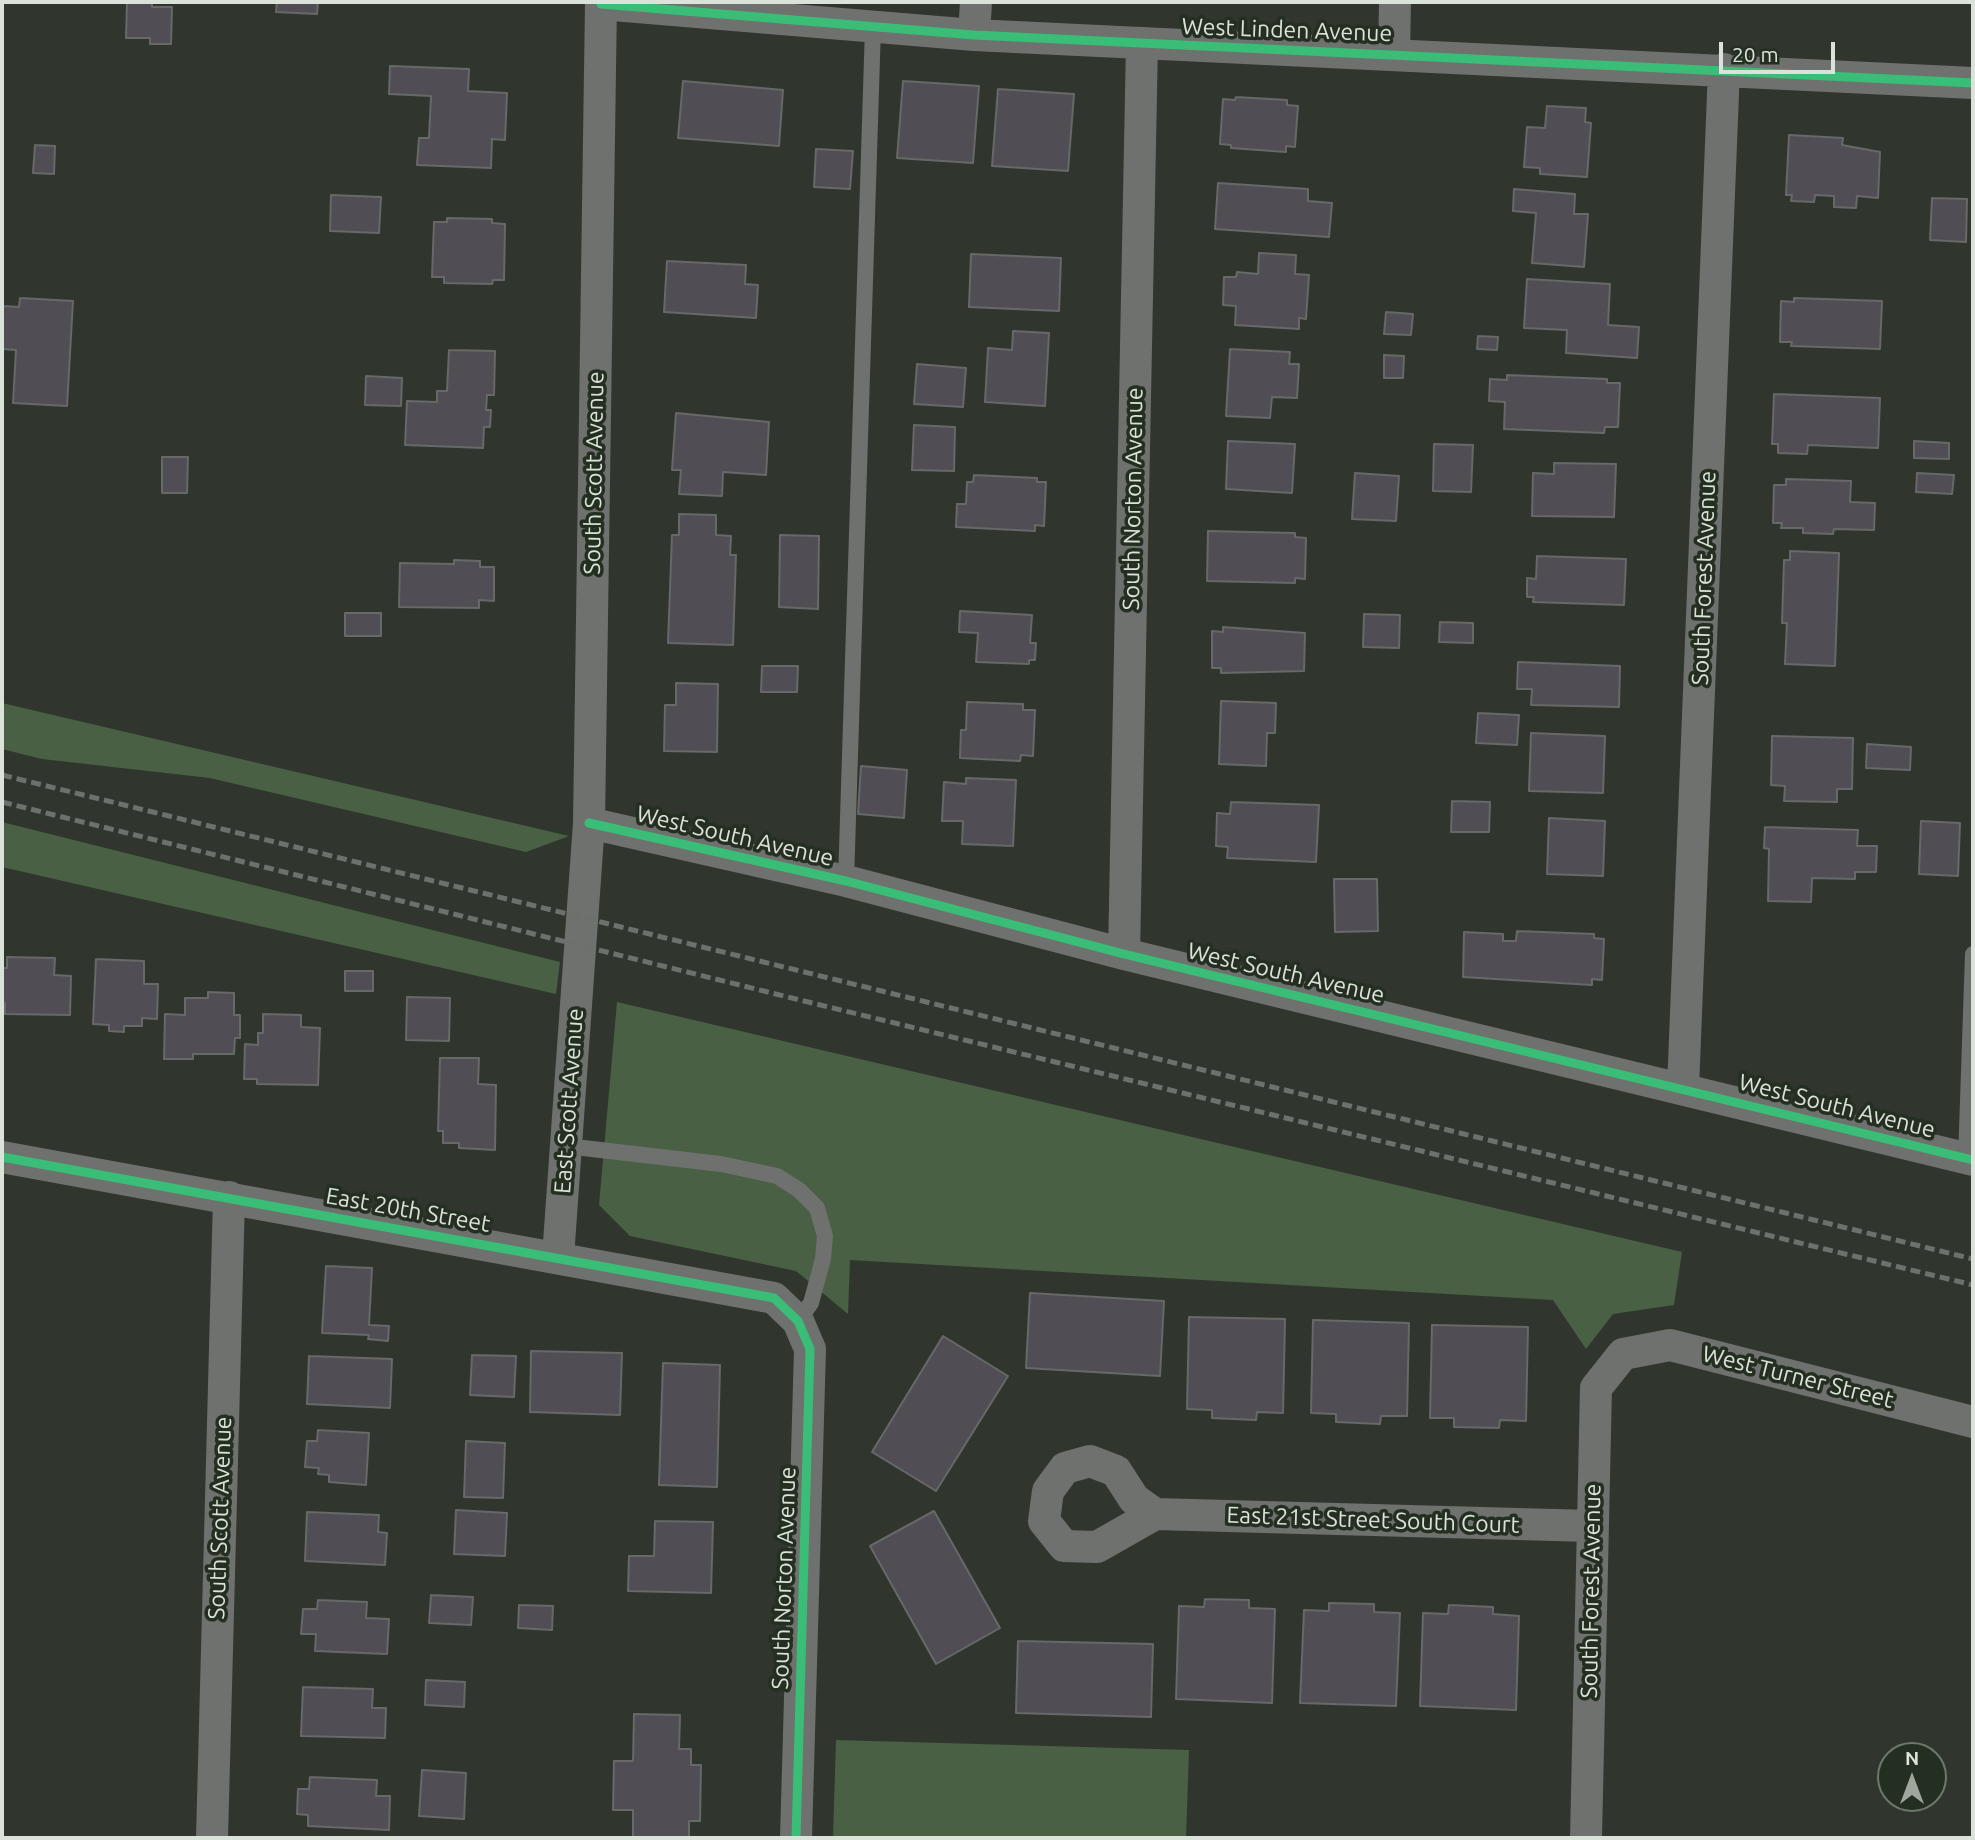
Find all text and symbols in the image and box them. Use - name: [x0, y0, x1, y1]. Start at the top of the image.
- street label: West Linden Avenue: [1181, 13, 1393, 47]
- scale bar: [1723, 28, 1839, 72]
- text: 20 m: [1732, 42, 1779, 66]
- street label: South Scott Avenue: [578, 371, 610, 575]
- street label: South Norton Avenue: [1117, 387, 1149, 611]
- street label: South Forest Avenue: [1686, 470, 1722, 686]
- street label: West South Avenue: [634, 800, 836, 872]
- street label: West South Avenue: [1185, 937, 1387, 1009]
- street label: East Scott Avenue: [549, 1007, 589, 1195]
- street label: West South Avenue: [1736, 1068, 1938, 1144]
- street label: East 20th Street: [324, 1182, 492, 1238]
- street label: West Turner Street: [1700, 1340, 1896, 1414]
- street label: South Scott Avenue: [203, 1416, 237, 1620]
- street label: South Norton Avenue: [766, 1466, 802, 1690]
- street label: South Forest Avenue: [1575, 1483, 1607, 1699]
- street label: East 21st Street South Court: [1226, 1501, 1520, 1539]
- north arrow: [1877, 1742, 1947, 1812]
- text: N: [1905, 1747, 1919, 1769]

